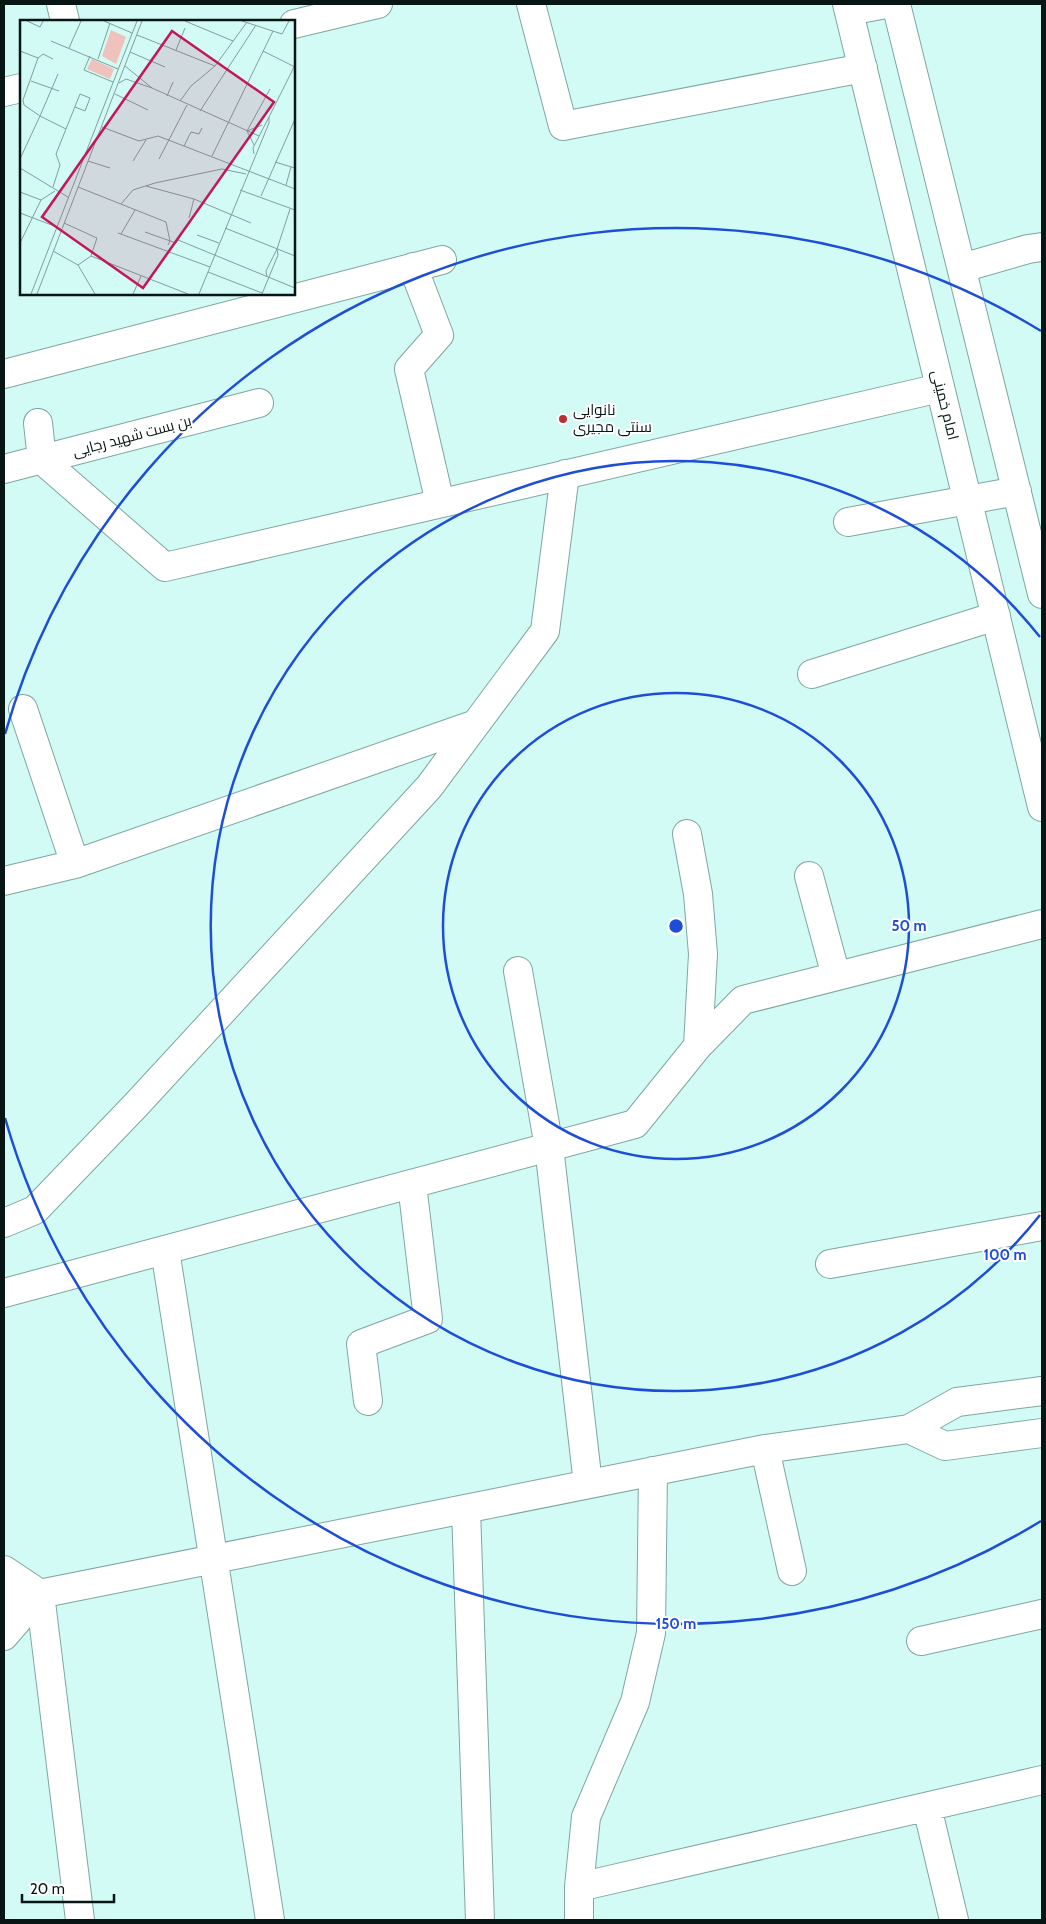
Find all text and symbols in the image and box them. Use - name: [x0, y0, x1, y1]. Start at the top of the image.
- inset map: [20, 20, 295, 295]
- street label: امام خمینی: [927, 368, 962, 442]
- place label: نانوایی سنتی مجیری: [573, 401, 652, 437]
- street label: بن بست شهید رجایی: [71, 411, 194, 462]
- marker: نانوایی سنتی مجیری: [557, 413, 569, 425]
- centre of rings: [667, 917, 685, 935]
- text: 50 m: [891, 917, 927, 935]
- text: 100 m: [983, 1246, 1027, 1264]
- text: 150 m: [656, 1615, 696, 1633]
- scale bar: [22, 1872, 115, 1904]
- text: 20 m: [30, 1880, 65, 1898]

